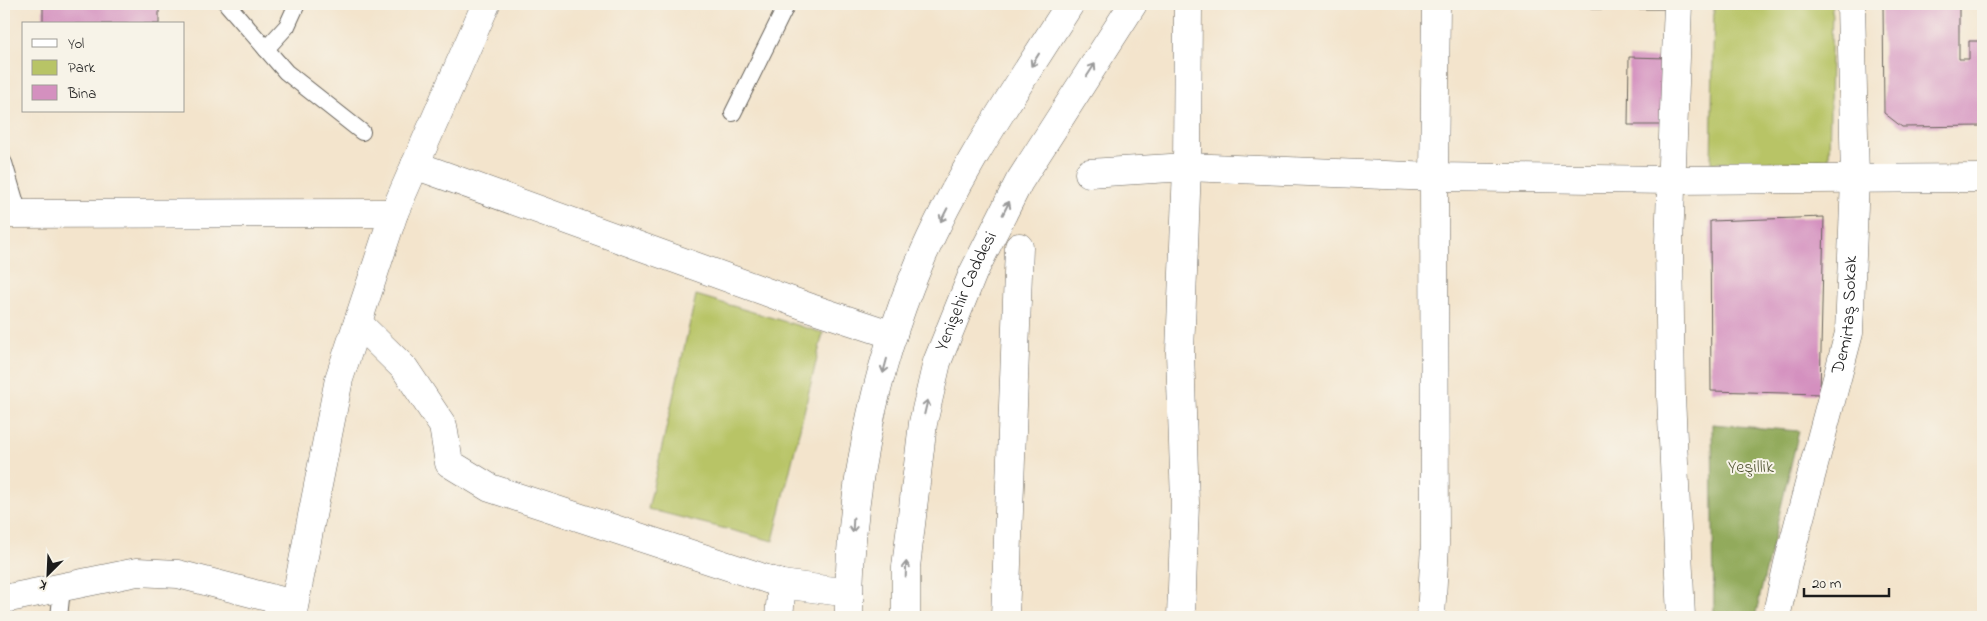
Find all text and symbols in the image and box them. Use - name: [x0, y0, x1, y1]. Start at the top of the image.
- legend: [22, 22, 185, 112]
- text: Yol: [68, 33, 84, 55]
- one-way arrow: [1030, 52, 1040, 66]
- text: Park: [68, 57, 96, 79]
- one-way arrow: [1086, 64, 1096, 78]
- text: Bina: [67, 83, 96, 105]
- one-way arrow: [1001, 201, 1011, 216]
- one-way arrow: [939, 207, 948, 222]
- street label: Yenişehir Caddesi: [930, 228, 1005, 355]
- street label: Demirtaş Sokak: [1825, 255, 1865, 378]
- one-way arrow: [880, 357, 889, 373]
- one-way arrow: [922, 400, 931, 416]
- park label: Yeşillik: [1728, 455, 1774, 481]
- one-way arrow: [848, 516, 857, 532]
- north arrow: [22, 548, 72, 598]
- one-way arrow: [902, 561, 911, 577]
- scale bar: [1804, 566, 1890, 598]
- text: K: [35, 573, 51, 595]
- text: 20 m: [1812, 573, 1842, 595]

